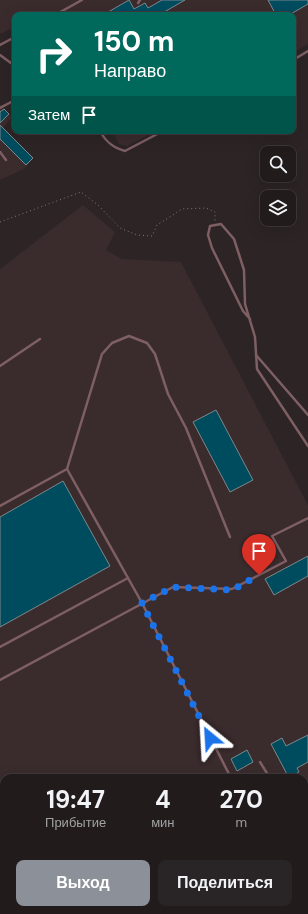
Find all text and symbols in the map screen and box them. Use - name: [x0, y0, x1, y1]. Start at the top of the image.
- text: 150 m: [94, 23, 174, 60]
- icon: right: [28, 28, 80, 80]
- text: Направо: [94, 59, 166, 83]
- icon: arrive: [78, 104, 100, 126]
- text: Затем: [28, 105, 70, 125]
- map controls: [260, 146, 296, 226]
- button: search: [260, 146, 296, 182]
- button: layers: [260, 190, 296, 226]
- pin: [242, 534, 276, 575]
- icon: arrive: [248, 540, 270, 562]
- position arrow: [189, 717, 231, 759]
- text: 19:47: [46, 784, 105, 815]
- text: 4: [155, 784, 171, 815]
- text: 270: [220, 784, 263, 815]
- text: Прибытие: [45, 814, 106, 831]
- text: мин: [151, 814, 175, 831]
- text: m: [235, 814, 247, 831]
- button: Выход: [16, 860, 150, 906]
- button: Поделиться: [158, 860, 292, 906]

